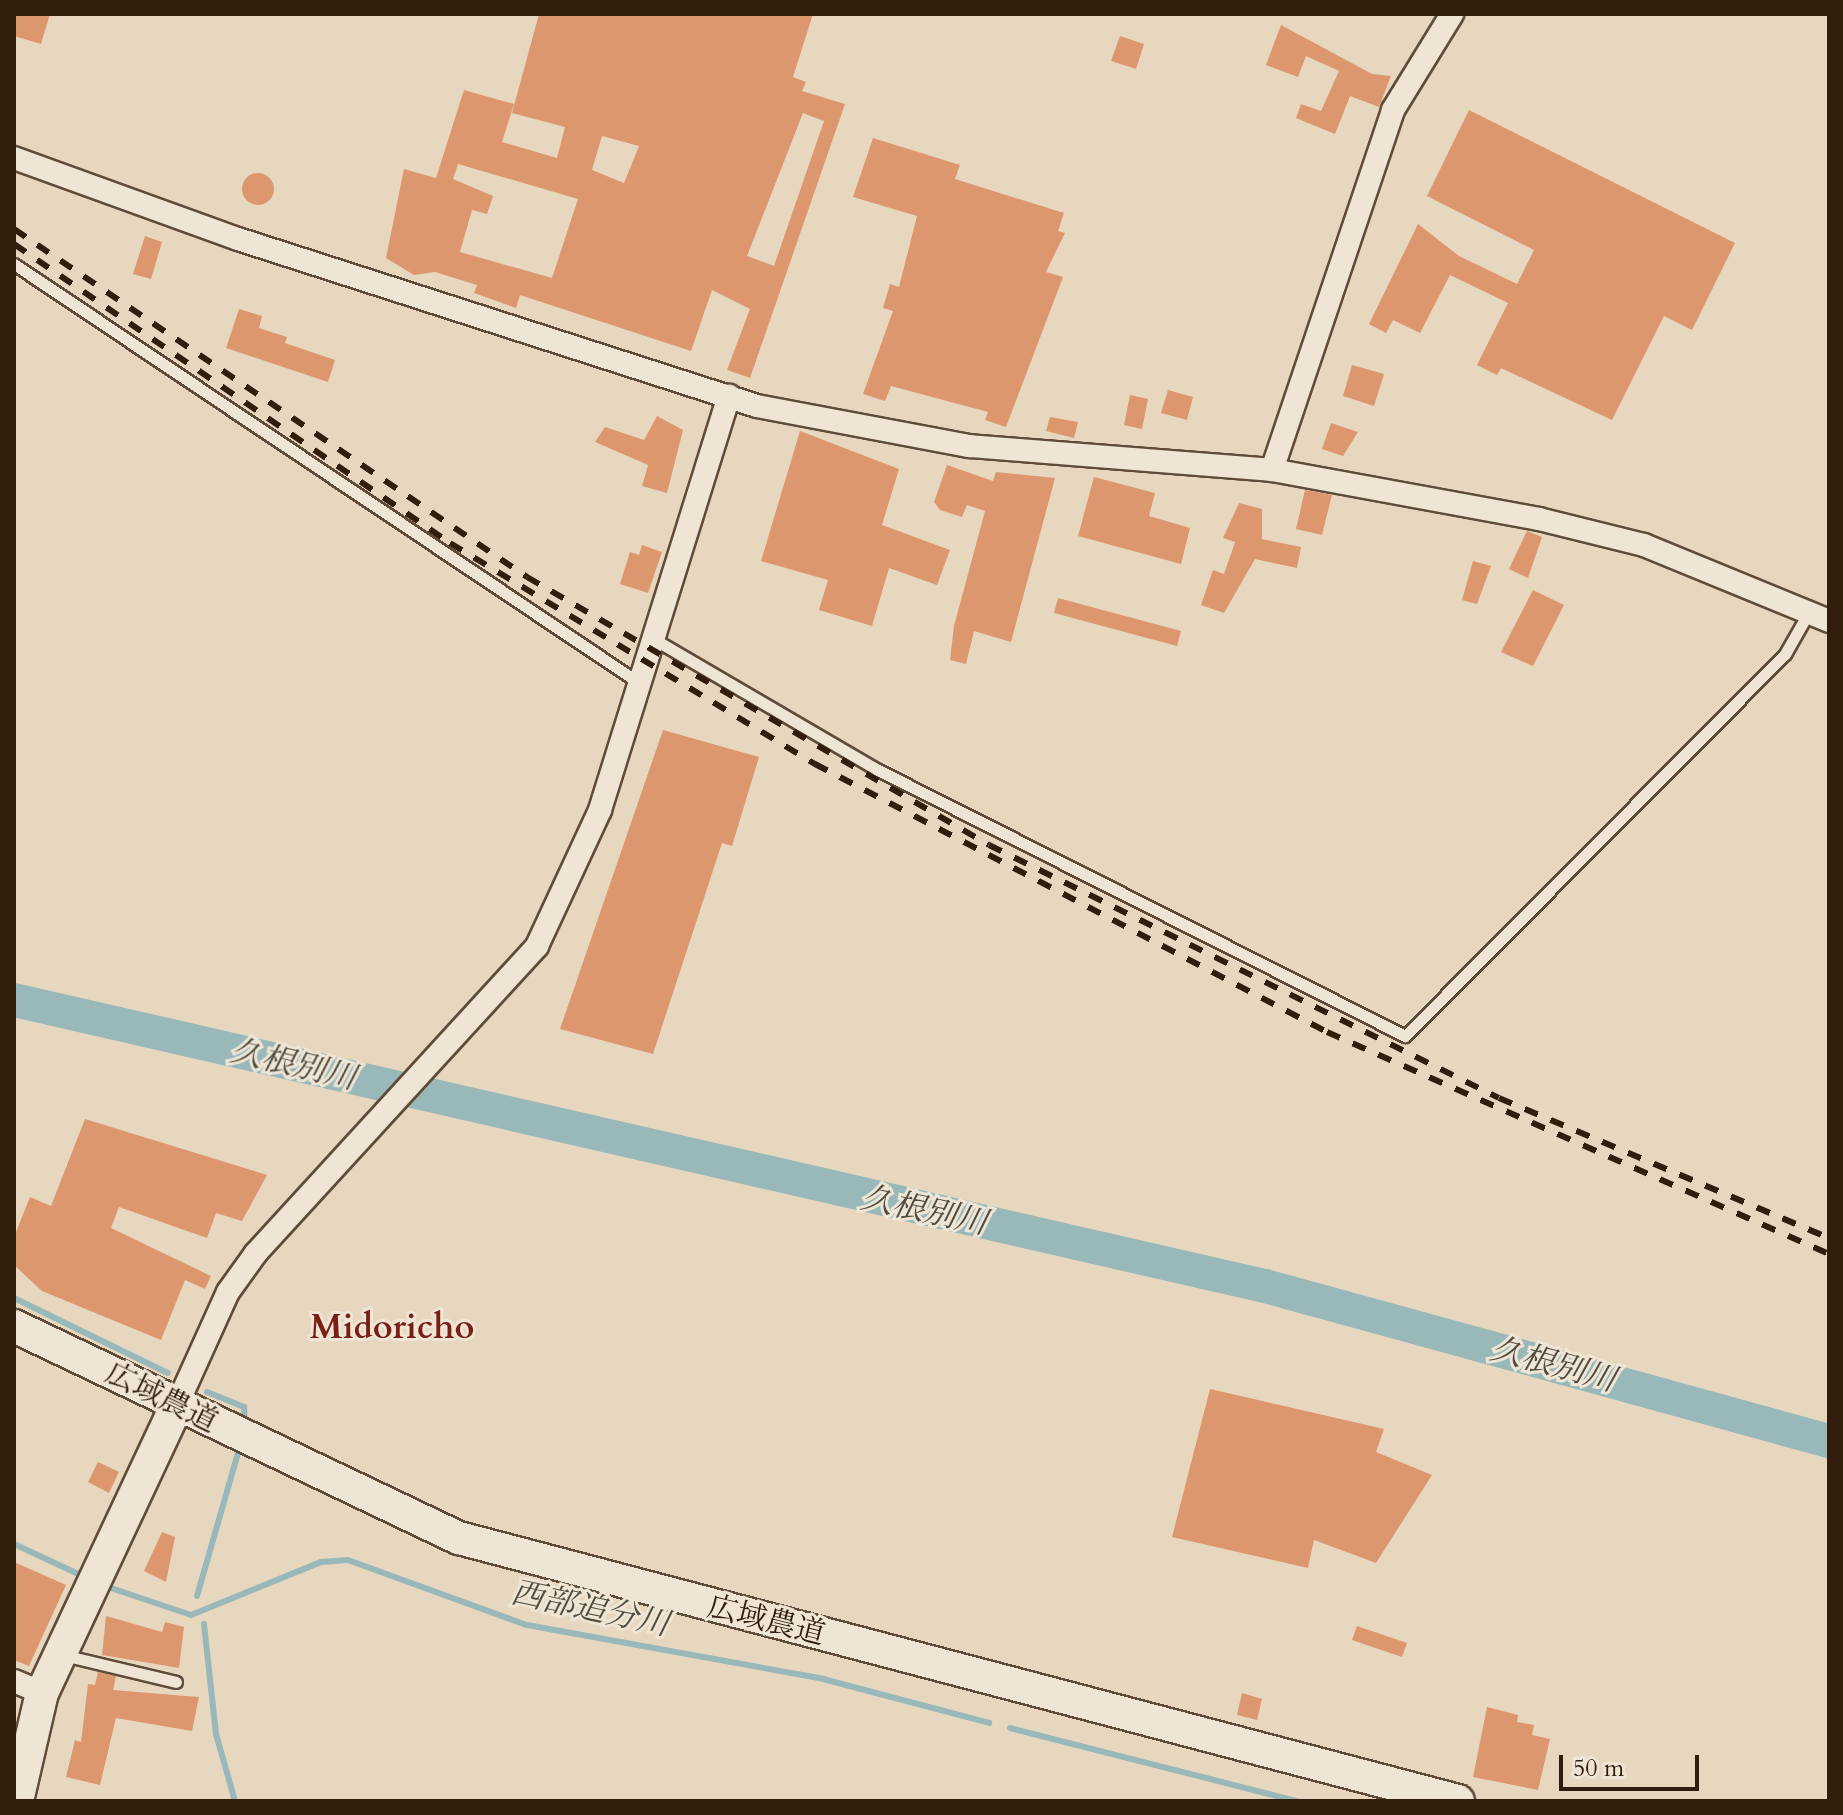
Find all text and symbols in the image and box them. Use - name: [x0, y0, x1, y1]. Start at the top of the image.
- water label: 久根別川: [226, 1032, 360, 1098]
- water label: 久根別川: [857, 1179, 991, 1243]
- district label: Midoricho: [310, 1308, 474, 1348]
- water label: 久根別川: [1486, 1330, 1620, 1400]
- street label: 広域農道: [99, 1356, 223, 1440]
- water label: 西部追分川: [508, 1574, 672, 1644]
- street label: 広域農道: [703, 1589, 829, 1653]
- scale bar: [1563, 1739, 1703, 1789]
- text: 50 m: [1573, 1752, 1624, 1785]

